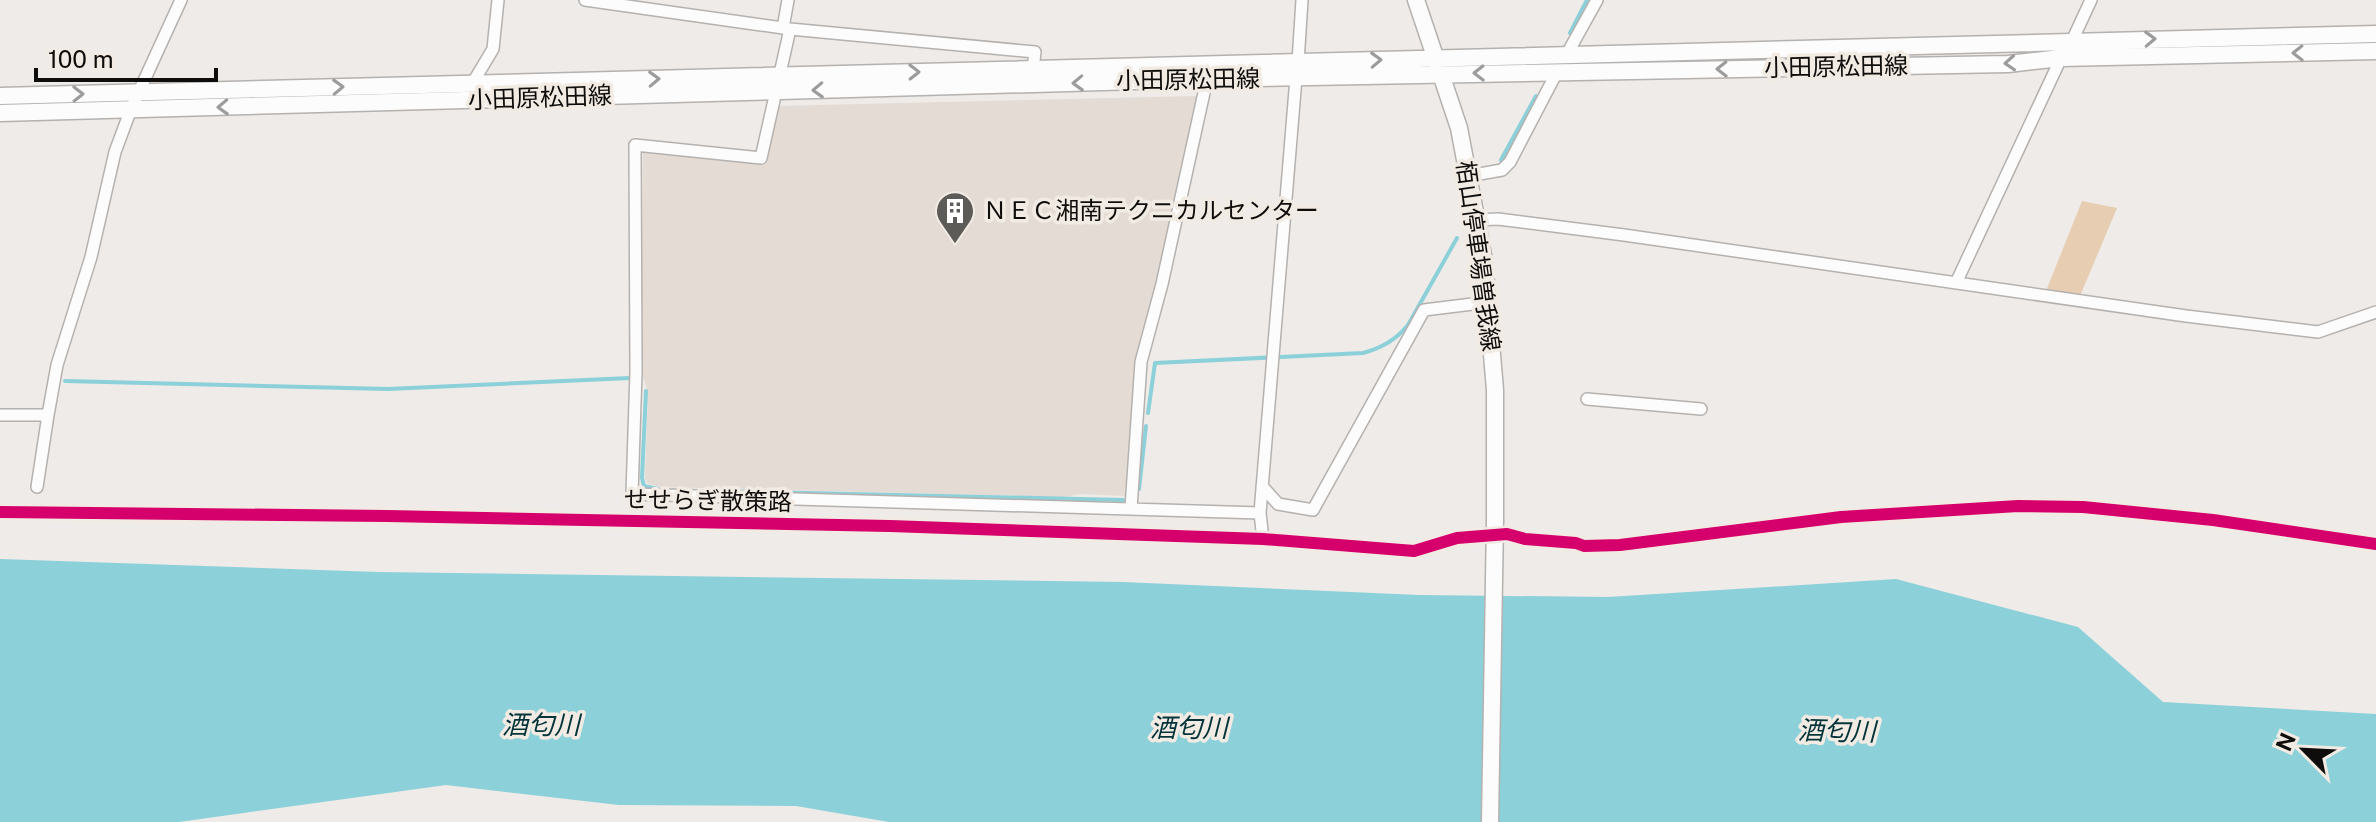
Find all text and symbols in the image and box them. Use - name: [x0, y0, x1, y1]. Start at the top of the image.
- one-way arrow: [2144, 31, 2157, 48]
- scale bar: [36, 32, 216, 82]
- one-way arrow: [2291, 44, 2304, 61]
- text: 100 m: [48, 45, 114, 73]
- one-way arrow: [1370, 51, 1383, 69]
- street label: 小田原松田線: [1764, 51, 1908, 81]
- one-way arrow: [2003, 54, 2016, 71]
- one-way arrow: [1715, 60, 1728, 78]
- one-way arrow: [908, 63, 921, 80]
- street label: 小田原松田線: [1116, 64, 1260, 94]
- one-way arrow: [1472, 65, 1485, 82]
- one-way arrow: [648, 70, 661, 87]
- one-way arrow: [1071, 74, 1084, 91]
- one-way arrow: [332, 79, 345, 96]
- street label: 小田原松田線: [468, 80, 612, 114]
- one-way arrow: [811, 82, 824, 99]
- one-way arrow: [72, 86, 85, 103]
- one-way arrow: [216, 98, 229, 116]
- street label: 栢山停車場曽我線: [1452, 159, 1506, 353]
- building icon: ＮＥＣ湘南テクニカルセンター: [934, 190, 976, 245]
- place label: ＮＥＣ湘南テクニカルセンター: [983, 196, 1319, 224]
- street label: せせらぎ散策路: [624, 485, 792, 515]
- water label: 酒匂川: [502, 709, 583, 740]
- north arrow: [2264, 710, 2344, 790]
- water label: 酒匂川: [1150, 712, 1231, 743]
- water label: 酒匂川: [1798, 714, 1879, 747]
- text: N: [2270, 729, 2301, 755]

